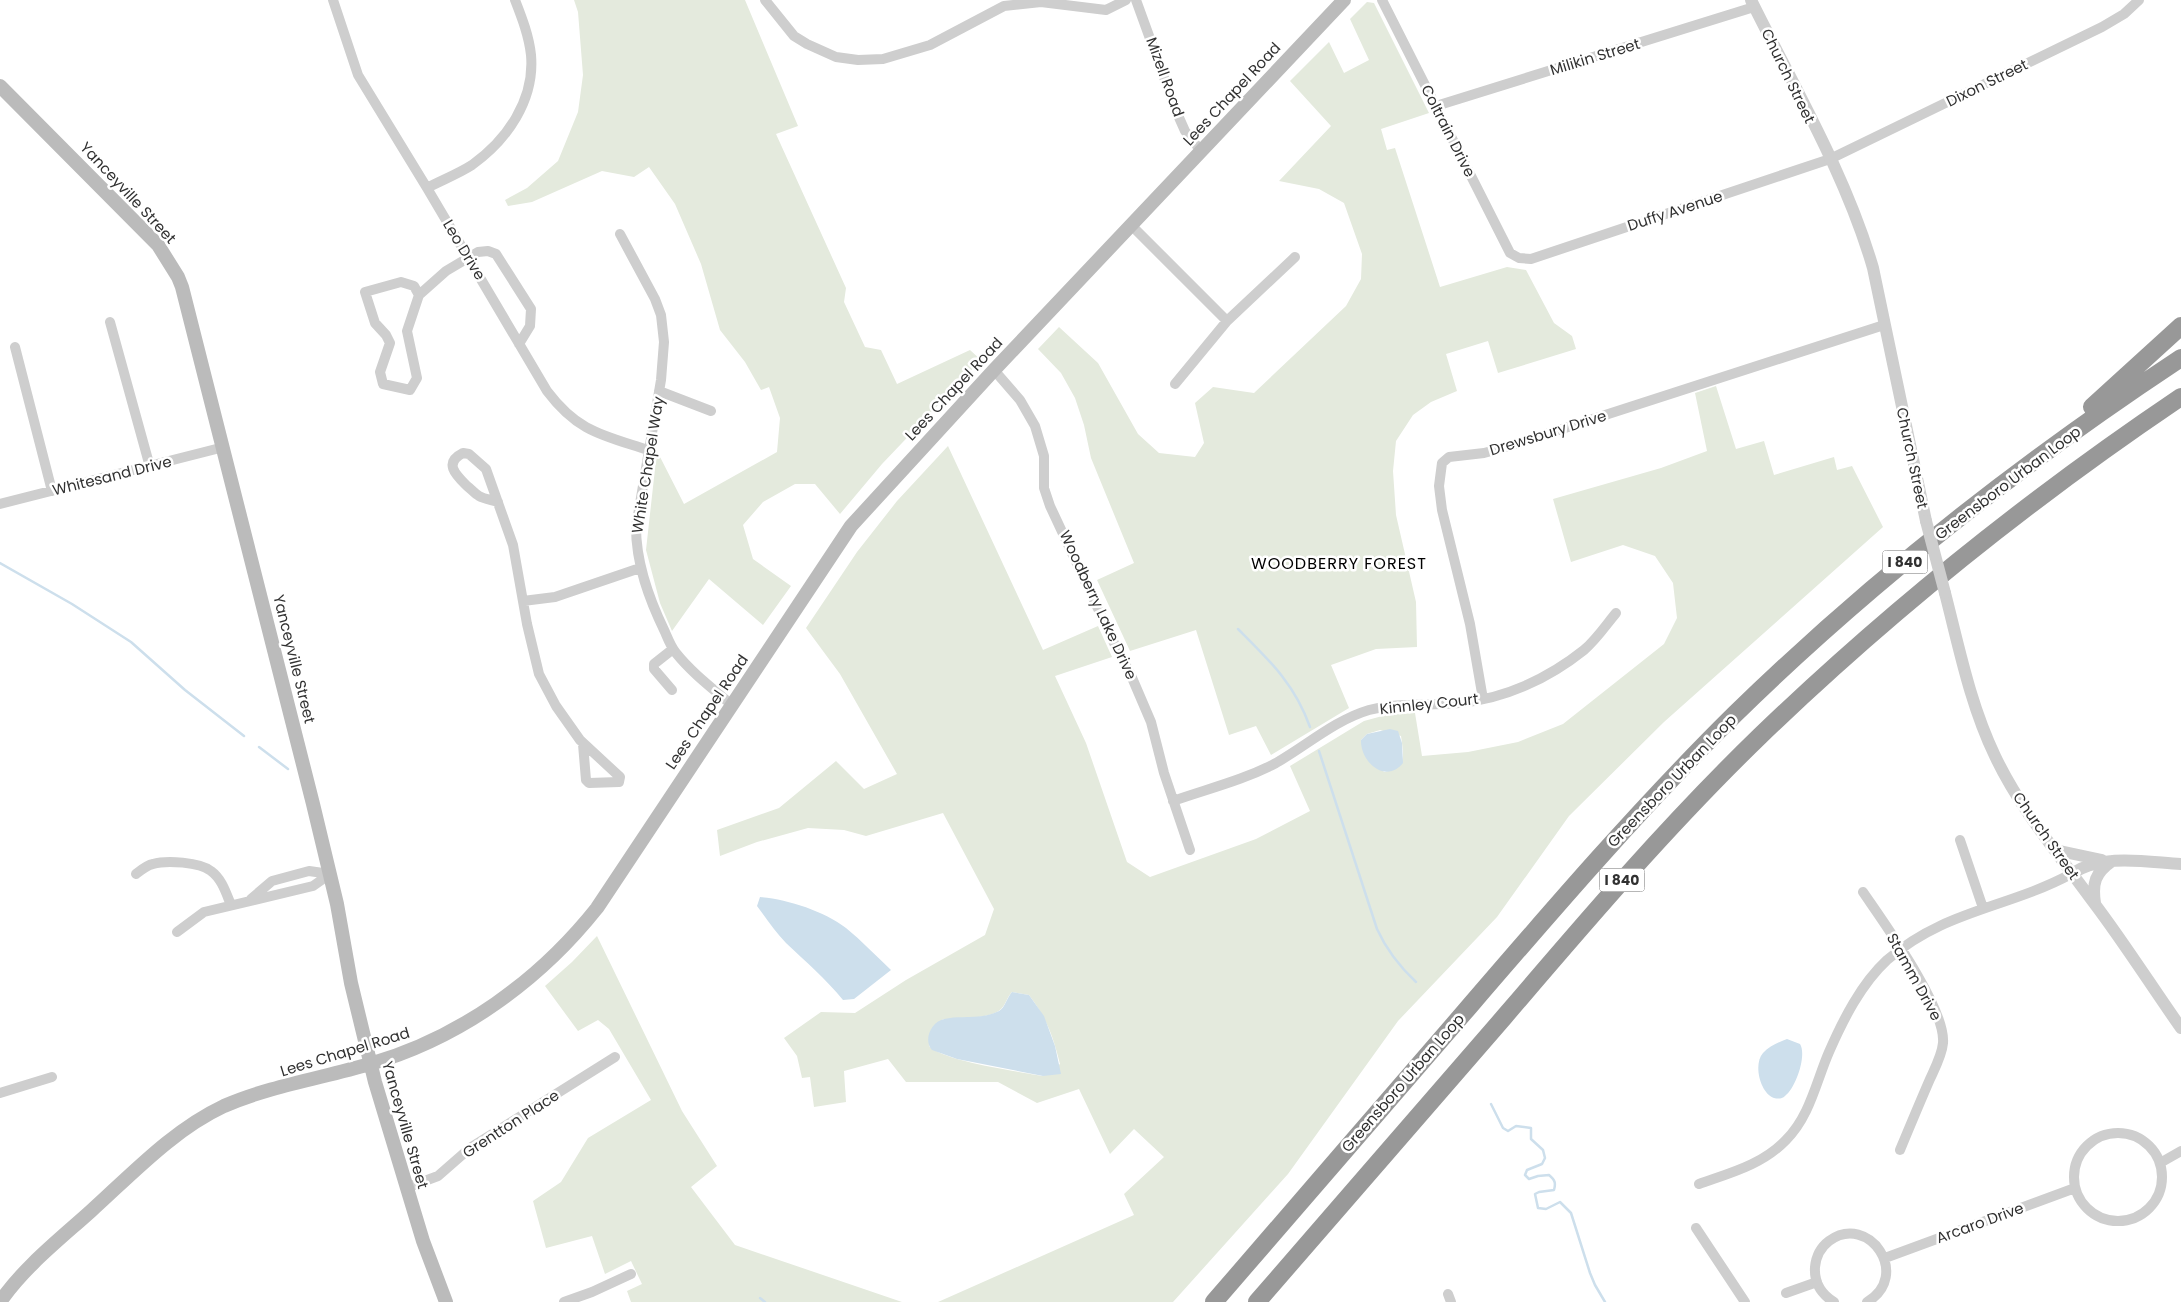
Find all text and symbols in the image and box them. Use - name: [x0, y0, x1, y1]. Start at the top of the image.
- street label: Church Street: [1756, 25, 1820, 127]
- street label: Milikin Street: [1547, 33, 1642, 80]
- street label: Mizell Road: [1141, 34, 1190, 119]
- street label: Lees Chapel Road: [1178, 37, 1285, 150]
- street label: Dixon Street: [1942, 54, 2031, 111]
- street label: Coltrain Drive: [1416, 81, 1481, 181]
- street label: Yanceyville Street: [76, 137, 181, 248]
- street label: Duffy Avenue: [1625, 185, 1725, 236]
- street label: Leo Drive: [438, 216, 491, 284]
- street label: Lees Chapel Road: [900, 332, 1007, 445]
- street label: White Chapel Way: [626, 394, 669, 535]
- street label: Drewsbury Drive: [1487, 405, 1609, 460]
- street label: Church Street: [1892, 405, 1933, 510]
- street label: Greensboro Urban Loop: [1930, 421, 2085, 544]
- street label: Whitesand Drive: [50, 451, 174, 500]
- street label: Woodberry Lake Drive: [1055, 527, 1142, 683]
- road number: I 840: [1882, 550, 1928, 574]
- district label: WOODBERRY FOREST: [1251, 552, 1427, 575]
- street label: Yanceyville Street: [268, 592, 321, 725]
- street label: Lees Chapel Road: [660, 650, 753, 773]
- street label: Kinnley Court: [1379, 688, 1479, 719]
- street label: Greensboro Urban Loop: [1602, 709, 1741, 852]
- street label: Church Street: [2008, 787, 2085, 884]
- road number: I 840: [1600, 868, 1644, 892]
- street label: Stamm Drive: [1882, 929, 1947, 1024]
- street label: Greensboro Urban Loop: [1336, 1009, 1469, 1157]
- street label: Lees Chapel Road: [278, 1022, 412, 1081]
- street label: Yanceyville Street: [377, 1058, 434, 1191]
- street label: Grentton Place: [458, 1084, 563, 1163]
- street label: Arcaro Drive: [1933, 1197, 2027, 1248]

